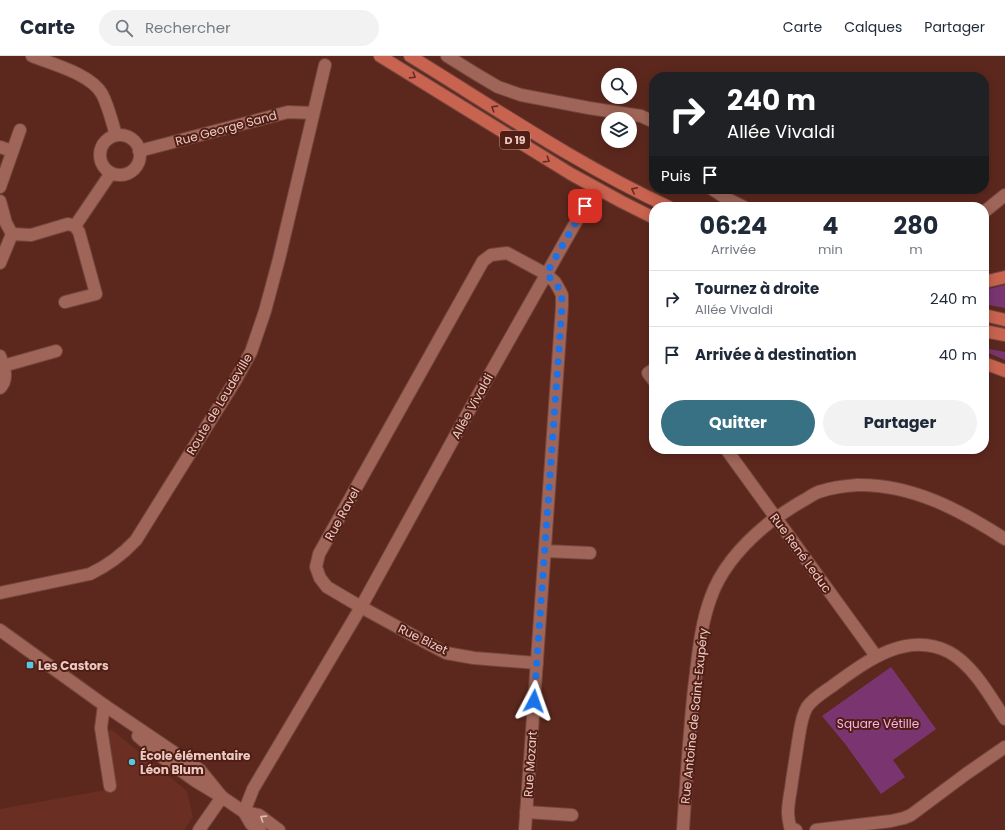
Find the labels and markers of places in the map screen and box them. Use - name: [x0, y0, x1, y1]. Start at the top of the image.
- pin: [568, 189, 602, 223]
- place label: Les Castors: [38, 657, 109, 674]
- marker: Les Castors: [25, 660, 35, 670]
- place label: École élémentaire Léon Blum: [140, 747, 251, 778]
- marker: École élémentaire Léon Blum: [127, 757, 137, 767]

